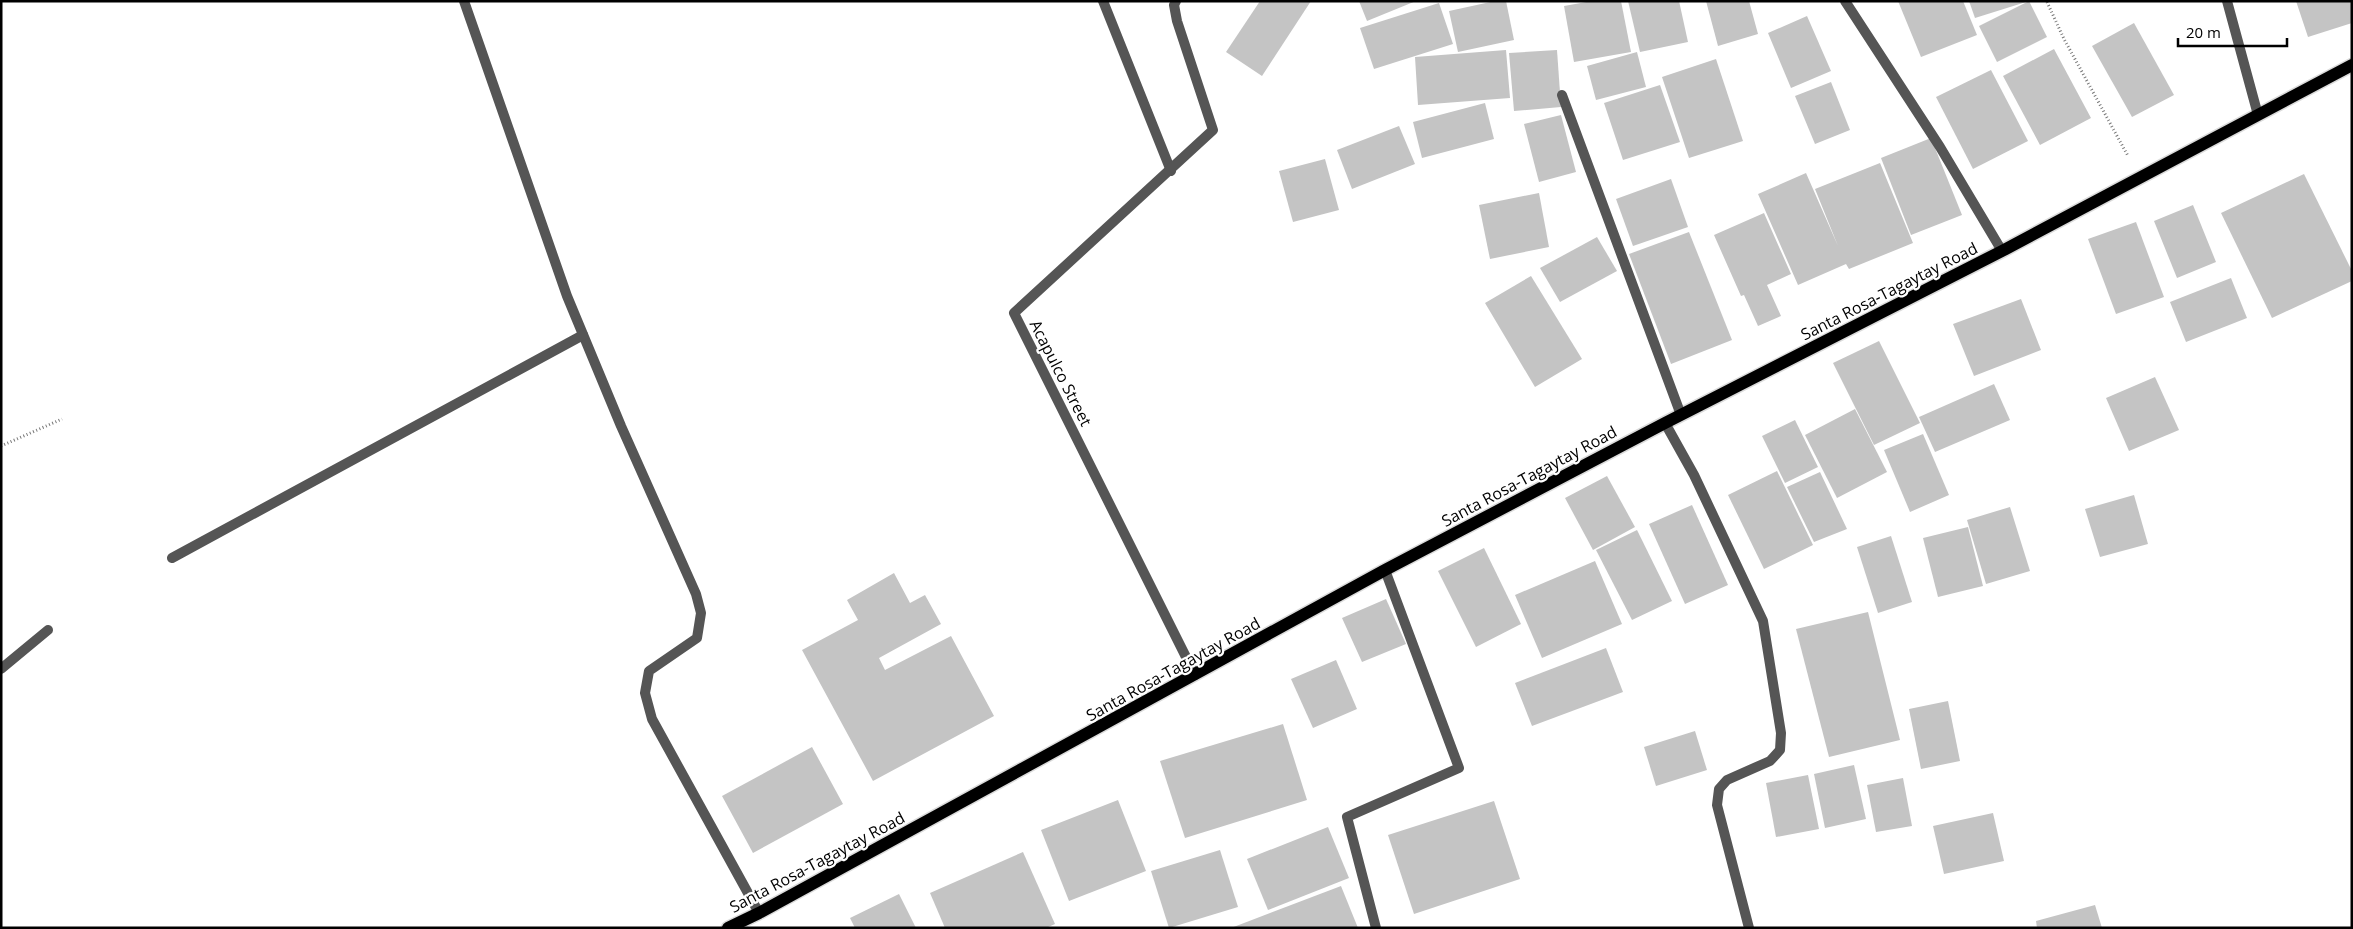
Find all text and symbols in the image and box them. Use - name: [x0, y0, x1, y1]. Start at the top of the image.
- scale bar: [2178, 15, 2287, 47]
- text: 20 m: [2186, 22, 2221, 42]
- street label: Santa Rosa-Tagaytay Road: [1797, 237, 1981, 345]
- street label: Acapulco Street: [1025, 316, 1097, 430]
- street label: Santa Rosa-Tagaytay Road: [1437, 420, 1621, 532]
- street label: Santa Rosa-Tagaytay Road: [1082, 612, 1264, 726]
- street label: Santa Rosa-Tagaytay Road: [725, 806, 909, 918]

